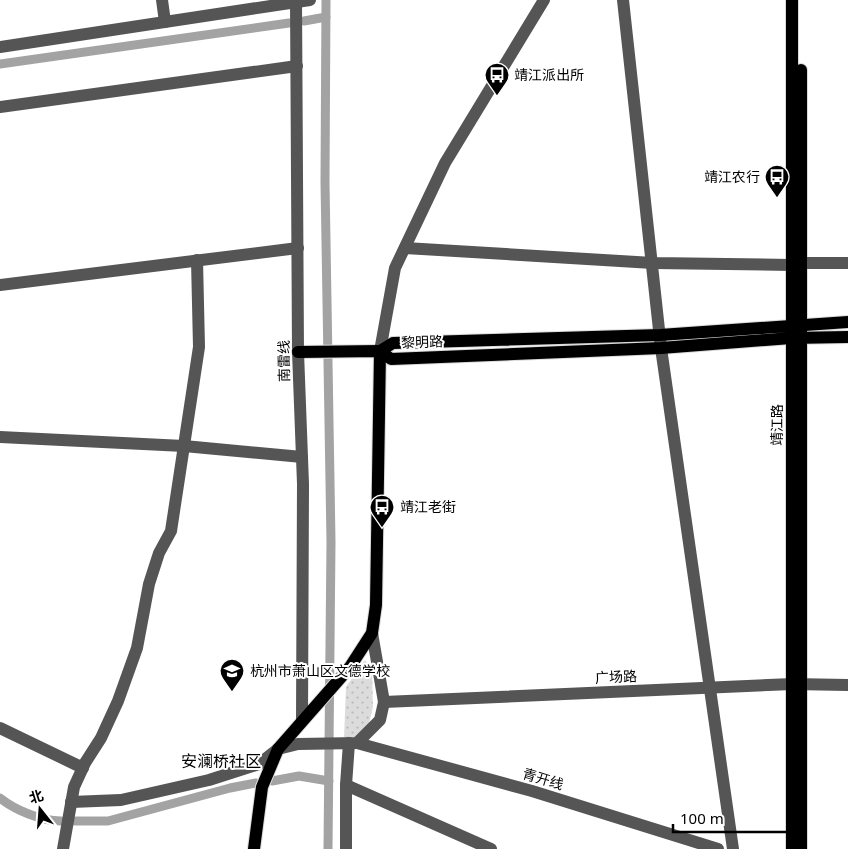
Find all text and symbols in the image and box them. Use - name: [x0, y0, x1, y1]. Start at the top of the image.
- bus stop icon: 靖江派出所: [484, 62, 510, 96]
- place label: 靖江派出所: [514, 65, 584, 84]
- bus stop icon: 靖江农行: [764, 164, 790, 198]
- place label: 靖江农行: [704, 167, 760, 186]
- street label: 黎明路: [401, 331, 443, 352]
- street label: 南雷线: [274, 340, 293, 382]
- street label: 靖江路: [767, 404, 786, 446]
- bus stop icon: 靖江老街: [369, 494, 395, 528]
- place label: 靖江老街: [400, 497, 456, 516]
- school or university icon: 杭州市萧山区文德学校: [219, 658, 245, 692]
- place label: 杭州市萧山区文德学校: [250, 661, 390, 680]
- street label: 广场路: [595, 666, 637, 687]
- district label: 安澜桥社区: [181, 750, 261, 772]
- street label: 青开线: [520, 763, 566, 794]
- north arrow: [15, 784, 65, 834]
- text: 北: [27, 785, 46, 807]
- scale bar: [673, 802, 796, 834]
- text: 100 m: [680, 808, 724, 828]

